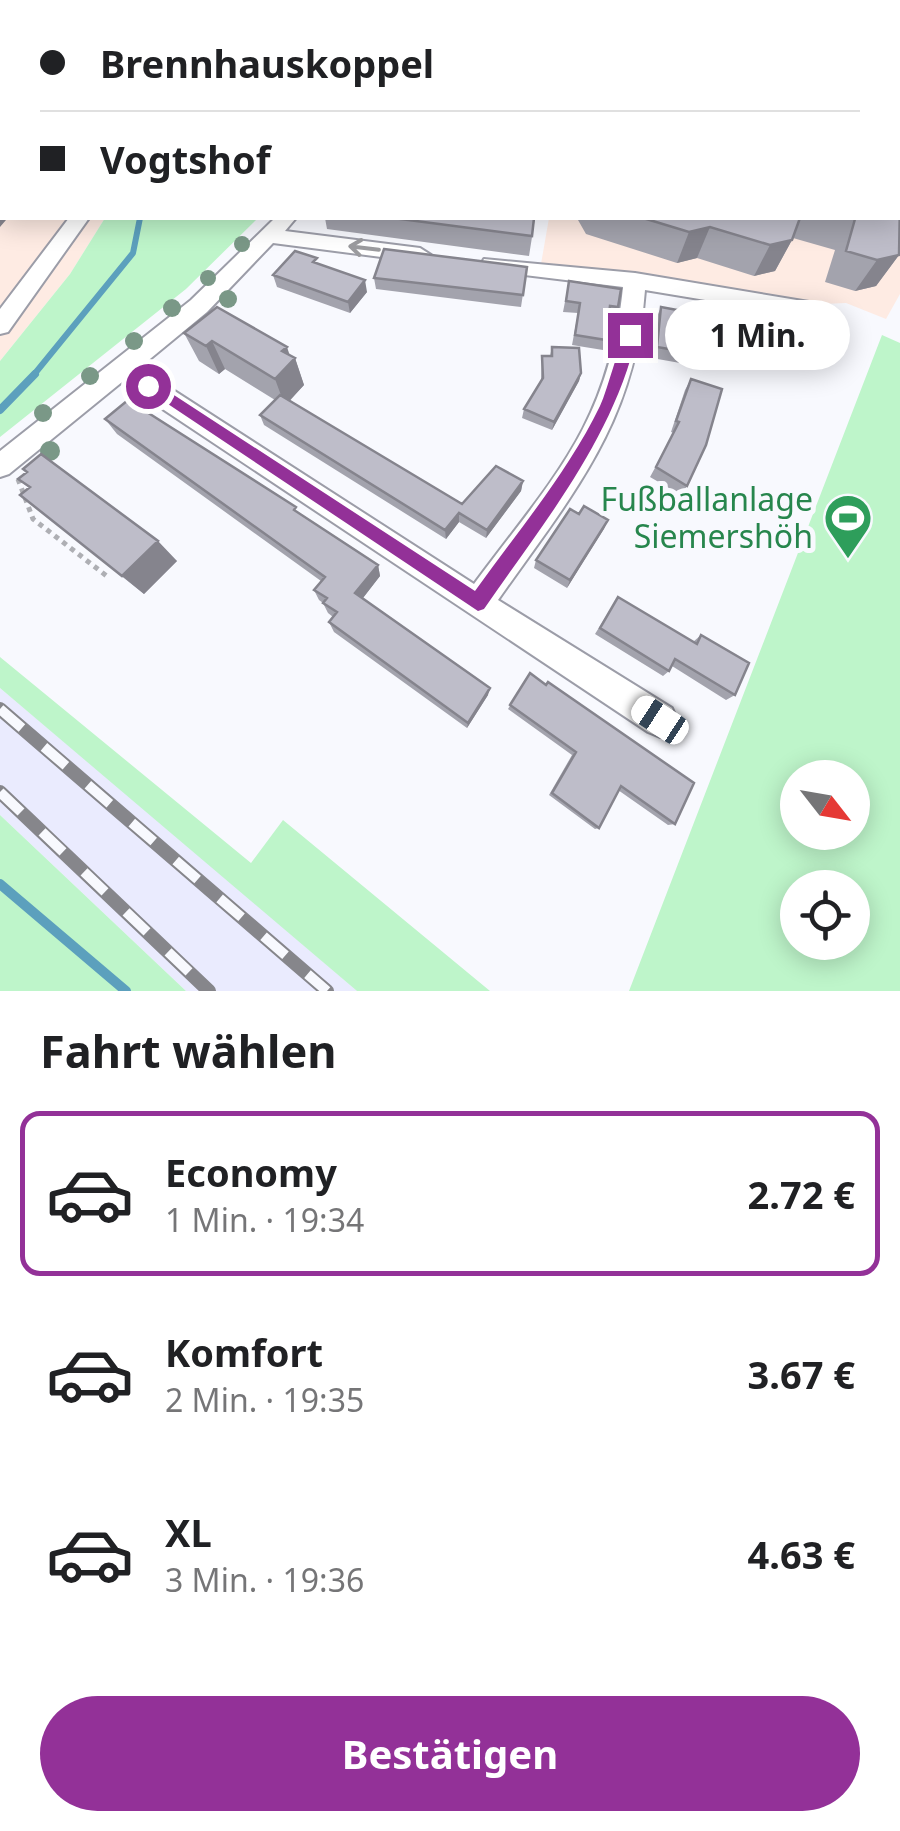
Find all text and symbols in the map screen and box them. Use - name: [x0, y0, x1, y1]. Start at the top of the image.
- text: Brennhauskoppel: [100, 37, 434, 89]
- text: Vogtshof: [100, 133, 270, 185]
- one-way arrow: [349, 238, 381, 257]
- callout: 1 Min.: [665, 300, 850, 370]
- route end: [608, 313, 653, 358]
- text: 1 Min.: [709, 313, 806, 356]
- route start: [126, 364, 171, 409]
- place label: Fußballanlage Siemershöh: [601, 477, 813, 557]
- sports icon: Fußballanlage Siemershöh: [822, 492, 874, 560]
- car: [627, 691, 693, 749]
- north arrow: [780, 760, 870, 850]
- map controls: [780, 760, 870, 960]
- button: locate: [780, 870, 870, 960]
- text: Fahrt wählen: [40, 1020, 337, 1081]
- text: Economy: [165, 1146, 337, 1198]
- icon: car: [45, 1149, 135, 1239]
- text: 2.72 €: [747, 1168, 855, 1220]
- text: 1 Min. · 19:34: [165, 1198, 364, 1241]
- text: Komfort: [165, 1326, 323, 1378]
- icon: car: [45, 1329, 135, 1419]
- text: 3.67 €: [747, 1348, 855, 1400]
- text: 2 Min. · 19:35: [165, 1378, 364, 1421]
- text: XL: [165, 1506, 212, 1558]
- icon: car: [45, 1509, 135, 1599]
- text: 4.63 €: [747, 1528, 855, 1580]
- text: 3 Min. · 19:36: [165, 1558, 364, 1601]
- button: Bestätigen: [40, 1696, 860, 1811]

